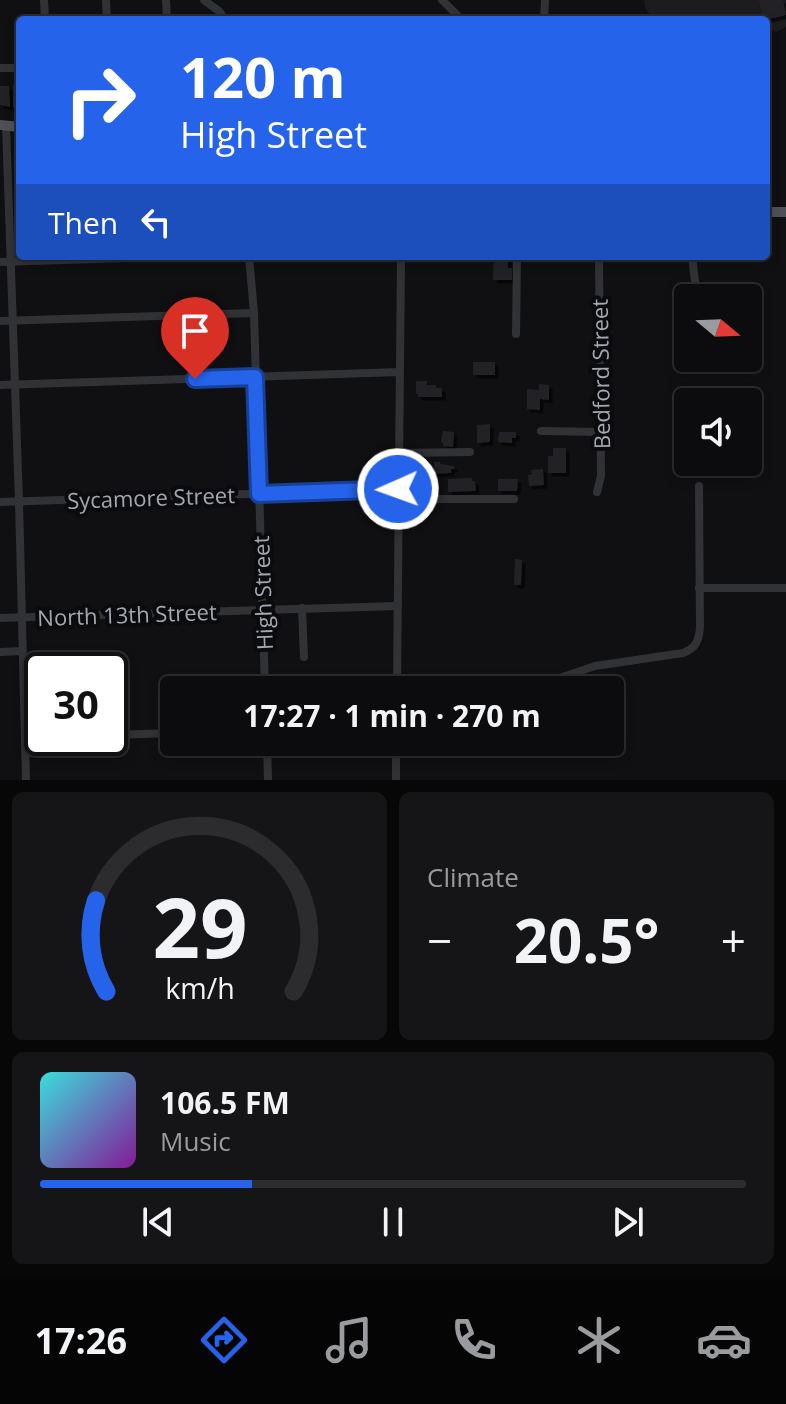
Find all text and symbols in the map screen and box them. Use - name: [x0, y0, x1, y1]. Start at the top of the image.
- text: 120 m: [180, 38, 346, 114]
- icon: right: [48, 48, 152, 152]
- text: High Street: [180, 110, 367, 159]
- icon: left: [134, 200, 178, 244]
- text: Then: [48, 202, 118, 243]
- north arrow: [674, 284, 762, 372]
- map controls: [674, 284, 762, 476]
- pin: [161, 297, 229, 379]
- street label: Bedford Street: [584, 298, 616, 449]
- icon: arrive: [173, 309, 217, 353]
- button: sound: [674, 388, 762, 476]
- position arrow: [356, 447, 440, 531]
- street label: Sycamore Street: [67, 479, 236, 515]
- street label: High Street: [245, 535, 279, 651]
- street label: North 13th Street: [37, 596, 217, 632]
- speed limit sign: 30: [24, 652, 128, 756]
- text: 17:27 · 1 min · 270 m: [243, 695, 541, 736]
- text: Climate: [427, 859, 519, 895]
- text: 29: [152, 869, 247, 982]
- text: 20.5°: [514, 899, 659, 981]
- text: −: [427, 910, 452, 970]
- text: +: [721, 910, 746, 970]
- text: km/h: [165, 968, 234, 1007]
- text: 106.5 FM: [160, 1082, 290, 1123]
- text: Music: [160, 1123, 231, 1159]
- icon: previous: [136, 1200, 180, 1244]
- icon: pause: [371, 1200, 415, 1244]
- icon: next: [606, 1200, 650, 1244]
- icon: directions: [196, 1312, 252, 1368]
- icon: music: [321, 1312, 377, 1368]
- icon: phone: [446, 1312, 502, 1368]
- icon: climate: [571, 1312, 627, 1368]
- icon: car: [696, 1312, 752, 1368]
- text: 17:26: [34, 1316, 127, 1365]

